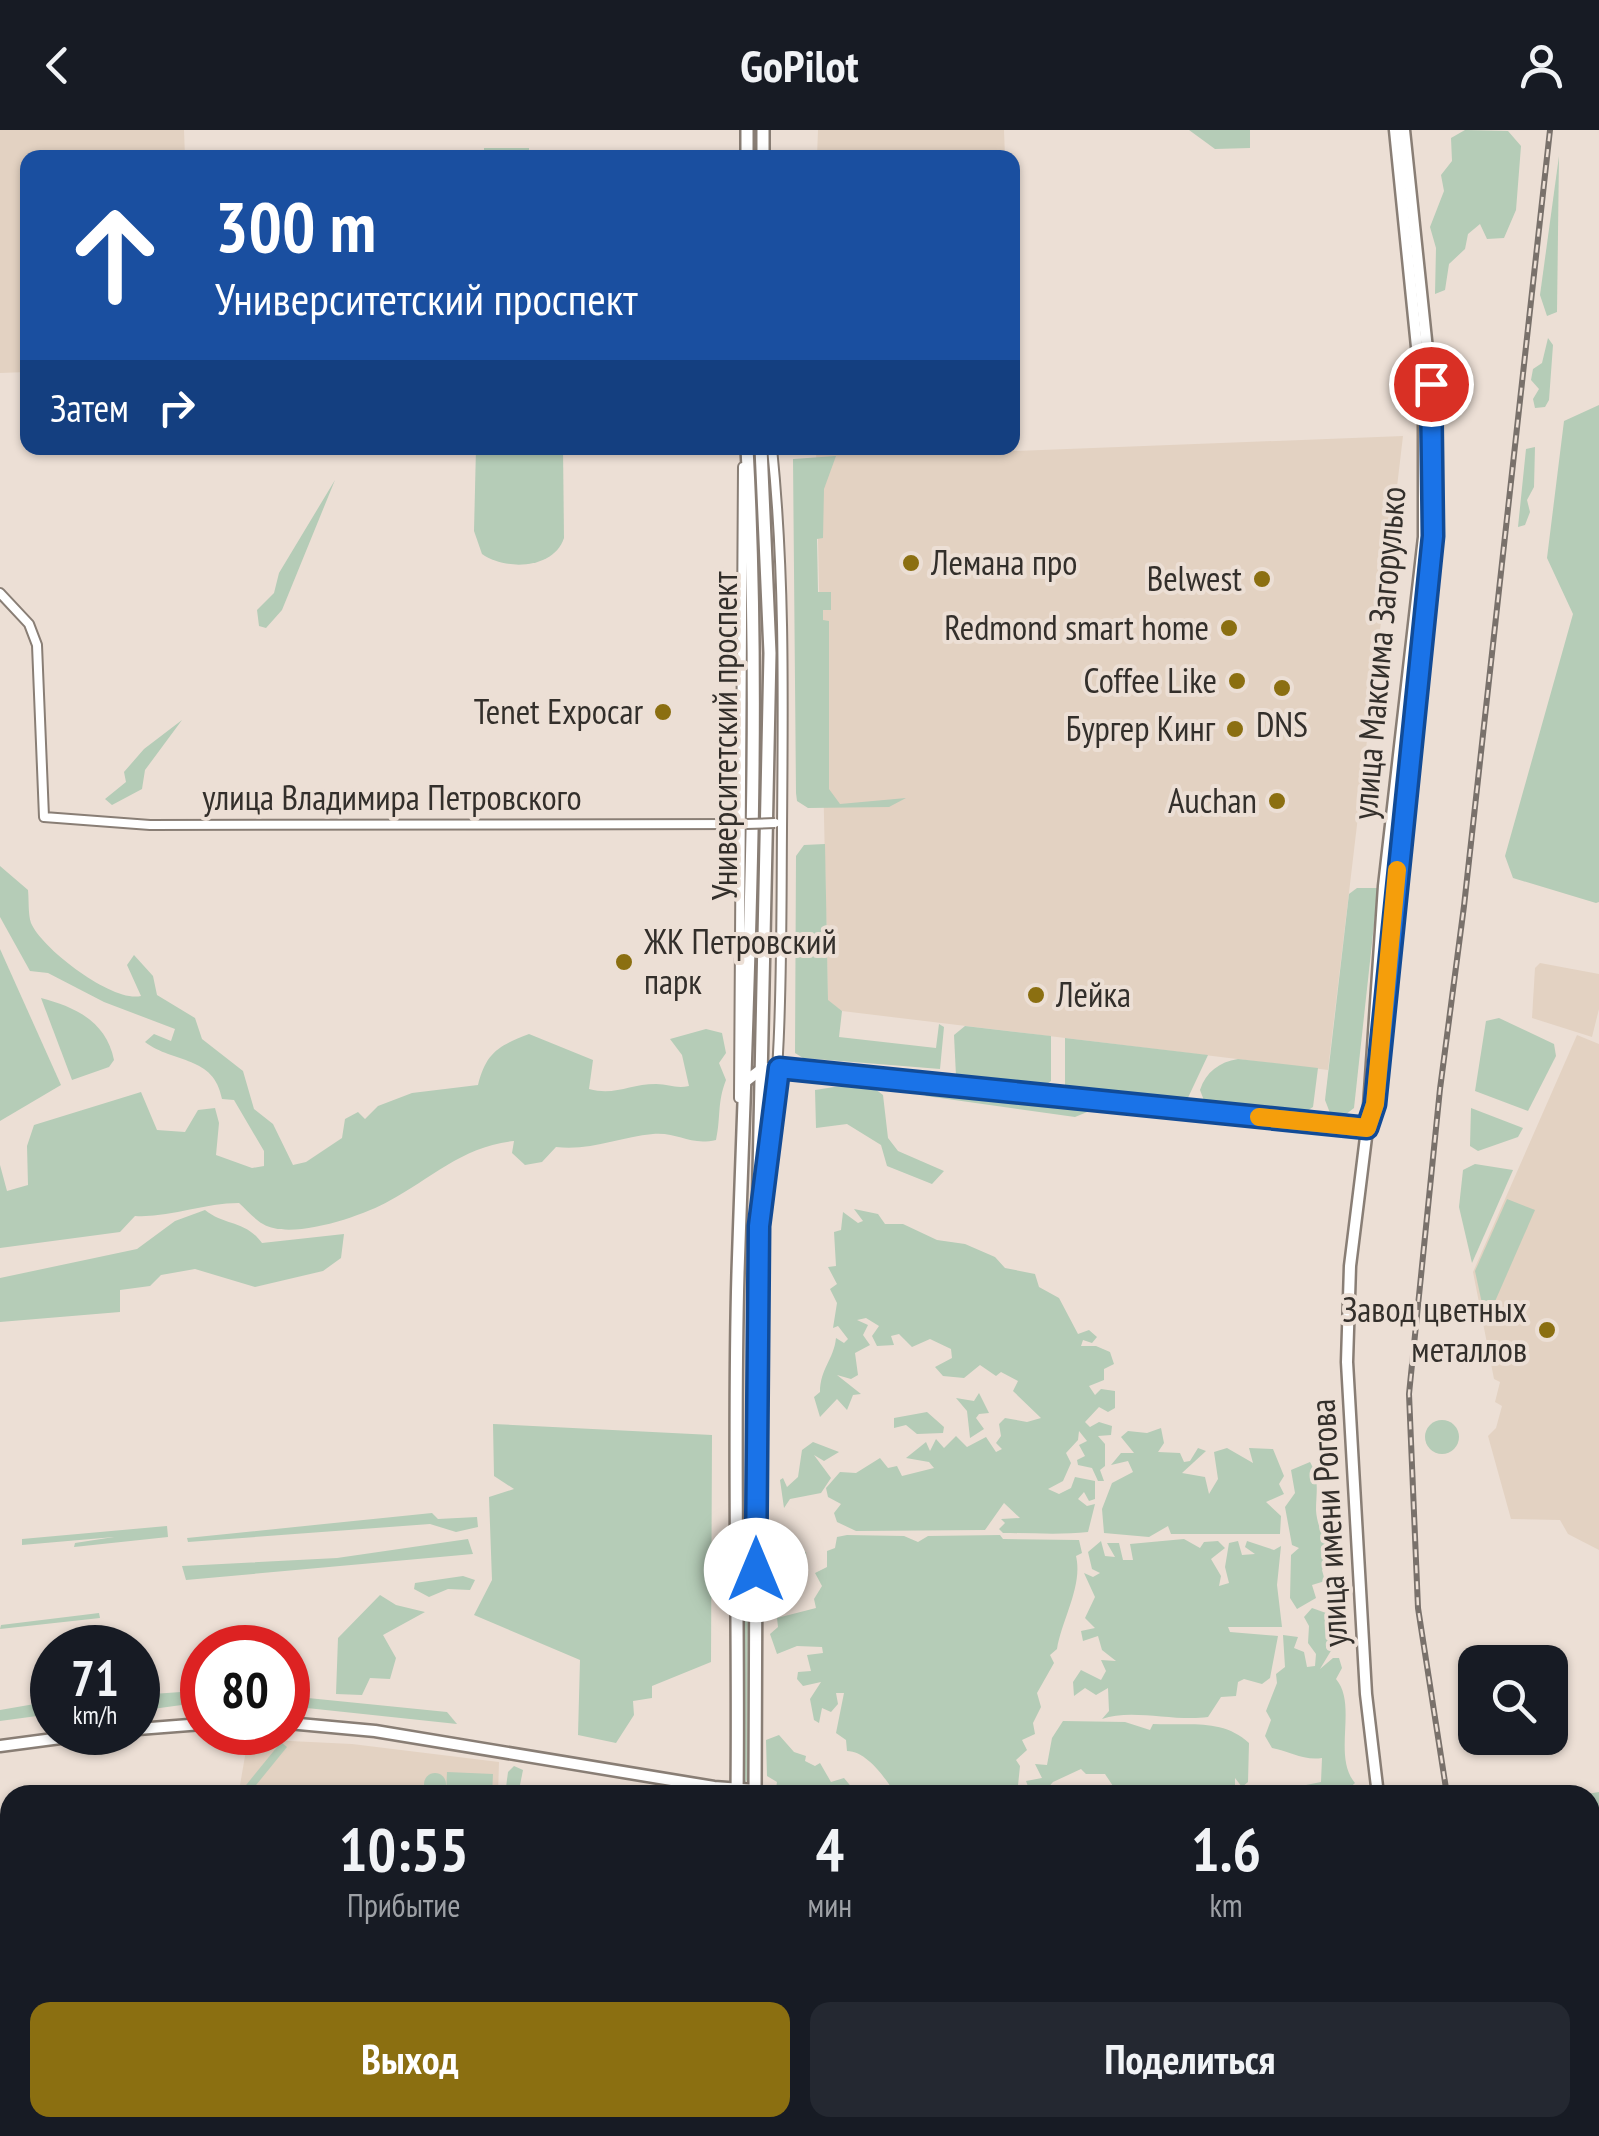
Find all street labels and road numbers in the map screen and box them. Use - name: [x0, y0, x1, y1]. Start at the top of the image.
- street label: улица Максима Загорулько: [1341, 485, 1415, 821]
- street label: Университетский проспект: [701, 571, 747, 900]
- street label: улица Владимира Петровского: [202, 774, 582, 820]
- street label: улица имени Рогова: [1299, 1398, 1357, 1648]

